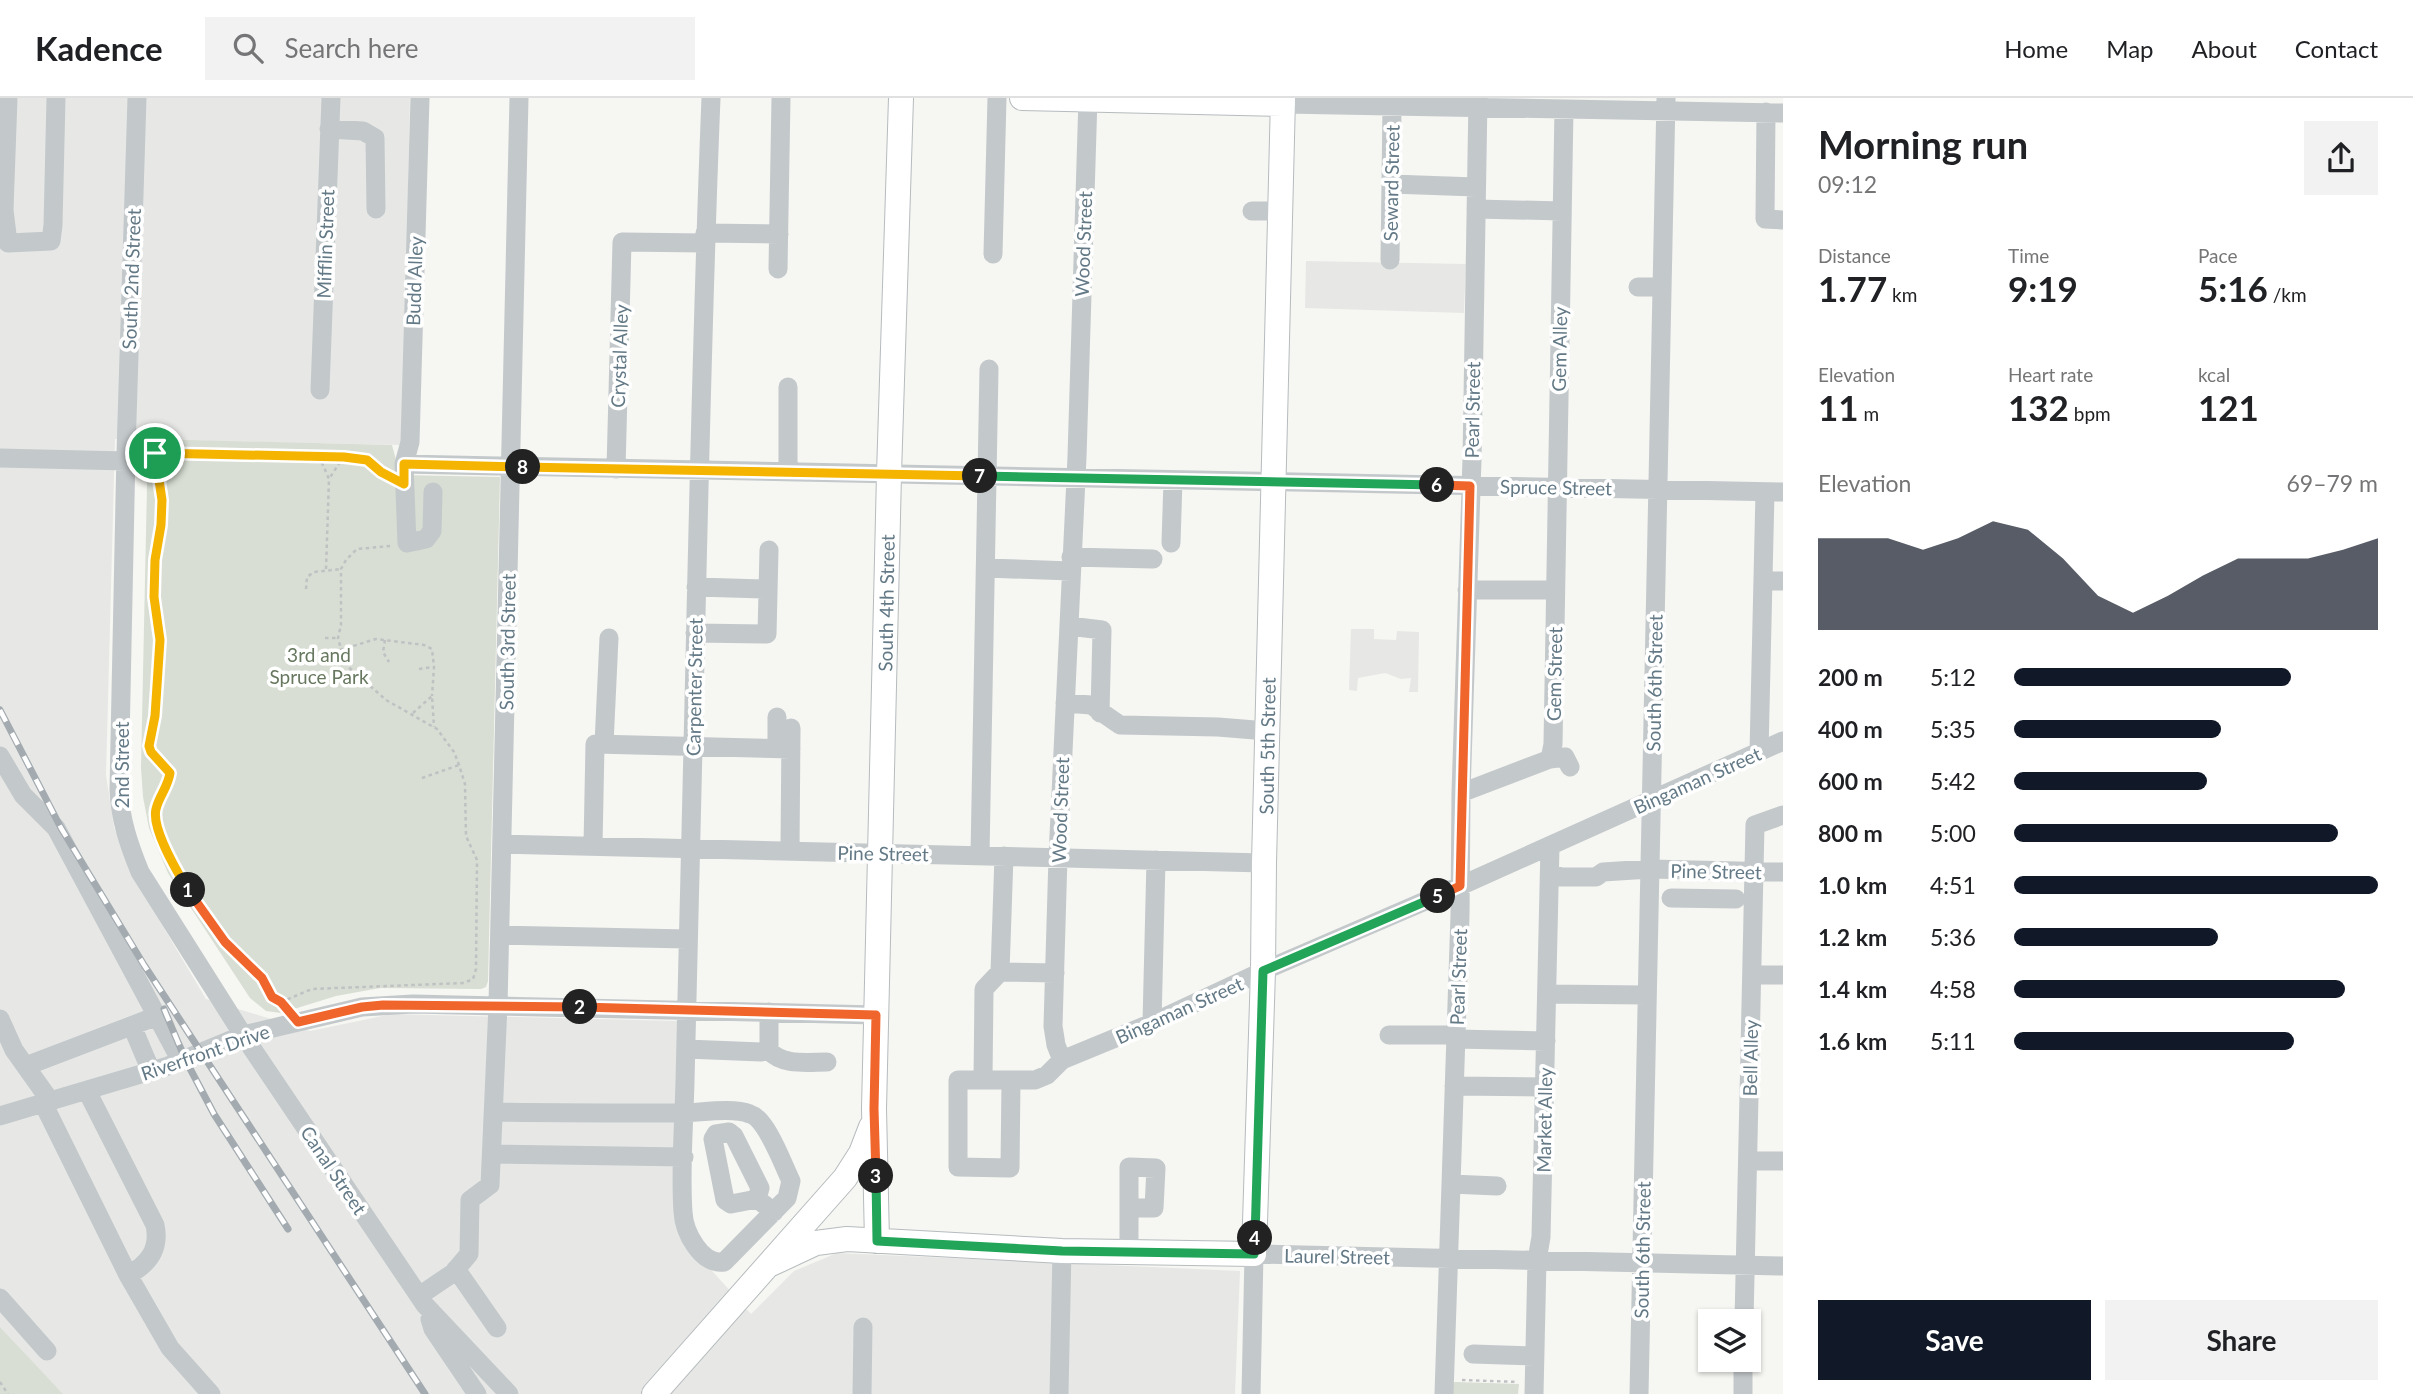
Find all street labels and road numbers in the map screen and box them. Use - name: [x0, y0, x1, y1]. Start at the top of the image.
- street label: Seward Street: [1378, 124, 1404, 241]
- street label: Mifflin Street: [312, 189, 338, 299]
- street label: Wood Street: [1070, 191, 1096, 297]
- street label: South 2nd Street: [117, 208, 145, 350]
- street label: Budd Alley: [401, 236, 427, 326]
- street label: Crystal Alley: [606, 304, 632, 408]
- street label: Gem Alley: [1547, 306, 1571, 392]
- street label: Pearl Street: [1460, 361, 1484, 459]
- street label: Spruce Street: [1500, 475, 1612, 499]
- street label: South 4th Street: [873, 534, 899, 672]
- street label: South 3rd Street: [494, 573, 520, 711]
- street label: South 6th Street: [1641, 614, 1667, 752]
- street label: Carpenter Street: [681, 617, 707, 756]
- street label: Gem Street: [1542, 626, 1566, 721]
- street label: South 5th Street: [1254, 677, 1280, 815]
- street label: 2nd Street: [110, 721, 133, 809]
- street label: Bingaman Street: [1630, 742, 1764, 818]
- street label: Wood Street: [1047, 757, 1073, 863]
- street label: Pine Street: [837, 841, 929, 865]
- street label: Pine Street: [1670, 859, 1762, 883]
- street label: Pearl Street: [1445, 928, 1471, 1026]
- street label: Bingaman Street: [1112, 972, 1246, 1048]
- street label: Riverfront Drive: [138, 1019, 272, 1085]
- street label: Bell Alley: [1738, 1019, 1762, 1097]
- street label: Market Alley: [1532, 1067, 1556, 1173]
- street label: Canal Street: [296, 1121, 372, 1219]
- street label: South 6th Street: [1629, 1181, 1655, 1319]
- street label: Laurel Street: [1284, 1244, 1390, 1268]

